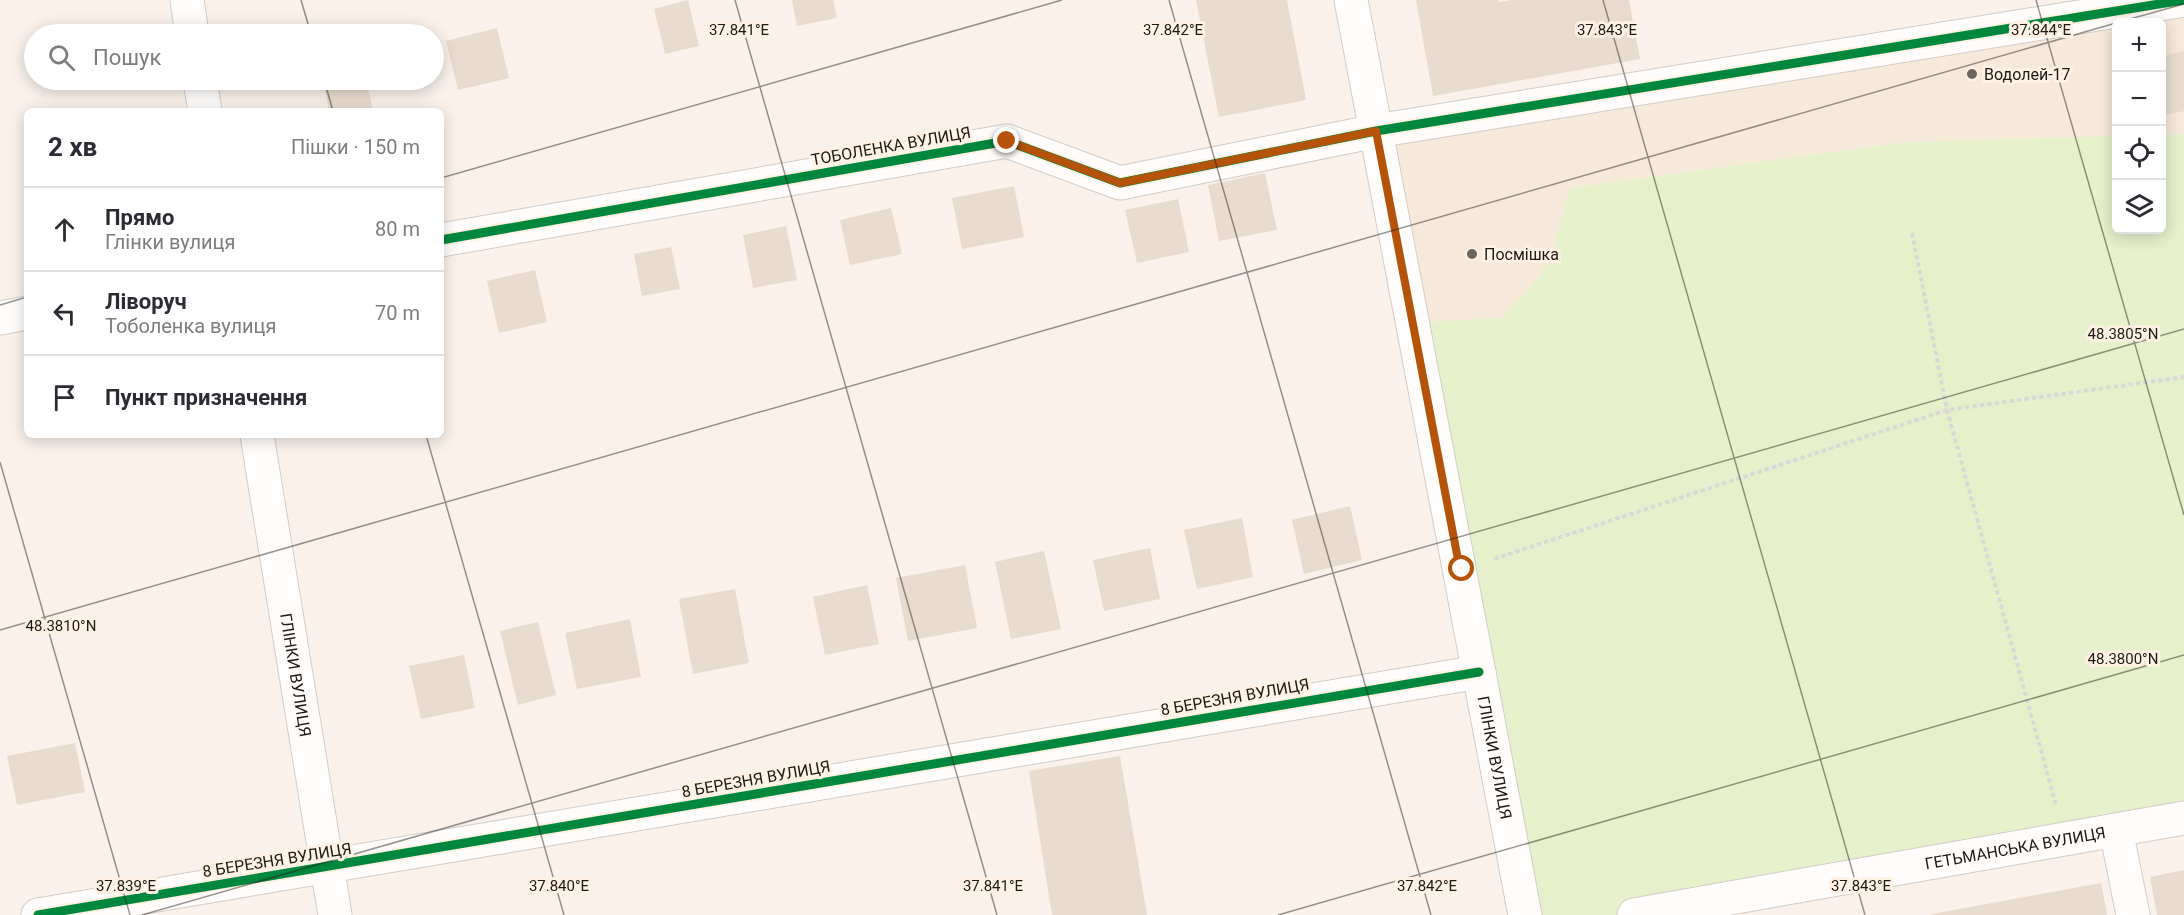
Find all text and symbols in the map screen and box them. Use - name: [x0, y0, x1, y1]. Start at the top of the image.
- map controls: [2112, 18, 2166, 234]
- button: +: [2112, 18, 2166, 72]
- text: 37.841°E: [709, 21, 770, 39]
- text: 37.842°E: [1143, 21, 1204, 39]
- text: 37.843°E: [1577, 21, 1638, 39]
- text: 37.844°E: [2011, 21, 2072, 39]
- search box: [24, 24, 444, 90]
- icon: search: [45, 41, 78, 74]
- text: Пошук: [93, 45, 161, 70]
- place label: Водолей-17: [1984, 65, 2071, 84]
- marker: Водолей-17: [1965, 67, 1979, 81]
- button: −: [2112, 72, 2166, 126]
- street label: ТОБОЛЕНКА ВУЛИЦЯ: [810, 123, 972, 169]
- button: locate: [2112, 126, 2166, 180]
- route end: [993, 127, 1019, 153]
- text: 2 хв: [48, 132, 97, 162]
- text: Пішки · 150 m: [291, 135, 420, 159]
- button: layers: [2112, 180, 2166, 234]
- text: Прямо: [105, 205, 174, 230]
- icon: ahead: [48, 213, 81, 246]
- text: 80 m: [375, 217, 420, 241]
- text: Глінки вулиця: [105, 230, 236, 254]
- place label: Посмішка: [1484, 245, 1559, 264]
- marker: Посмішка: [1465, 247, 1479, 261]
- text: Ліворуч: [105, 289, 187, 314]
- icon: left: [48, 297, 81, 330]
- text: 70 m: [375, 301, 420, 325]
- text: Тоболенка вулиця: [105, 314, 276, 338]
- text: 48.3805°N: [2088, 325, 2158, 343]
- icon: arrive: [48, 381, 81, 414]
- text: Пункт призначення: [105, 385, 307, 410]
- route start: [1448, 555, 1474, 581]
- street label: ГЛІНКИ ВУЛИЦЯ: [277, 612, 315, 738]
- text: 48.3810°N: [26, 617, 96, 635]
- text: 48.3800°N: [2088, 650, 2158, 668]
- street label: 8 БЕРЕЗНЯ ВУЛИЦЯ: [1159, 675, 1311, 719]
- street label: ГЛІНКИ ВУЛИЦЯ: [1474, 694, 1516, 821]
- street label: 8 БЕРЕЗНЯ ВУЛИЦЯ: [680, 757, 832, 801]
- street label: ГЕТЬМАНСЬКА ВУЛИЦЯ: [1923, 823, 2107, 873]
- street label: 8 БЕРЕЗНЯ ВУЛИЦЯ: [201, 839, 353, 881]
- text: 37.839°E: [96, 877, 157, 895]
- text: 37.840°E: [529, 877, 590, 895]
- text: 37.841°E: [963, 877, 1024, 895]
- text: 37.842°E: [1397, 877, 1458, 895]
- text: 37.843°E: [1831, 877, 1892, 895]

